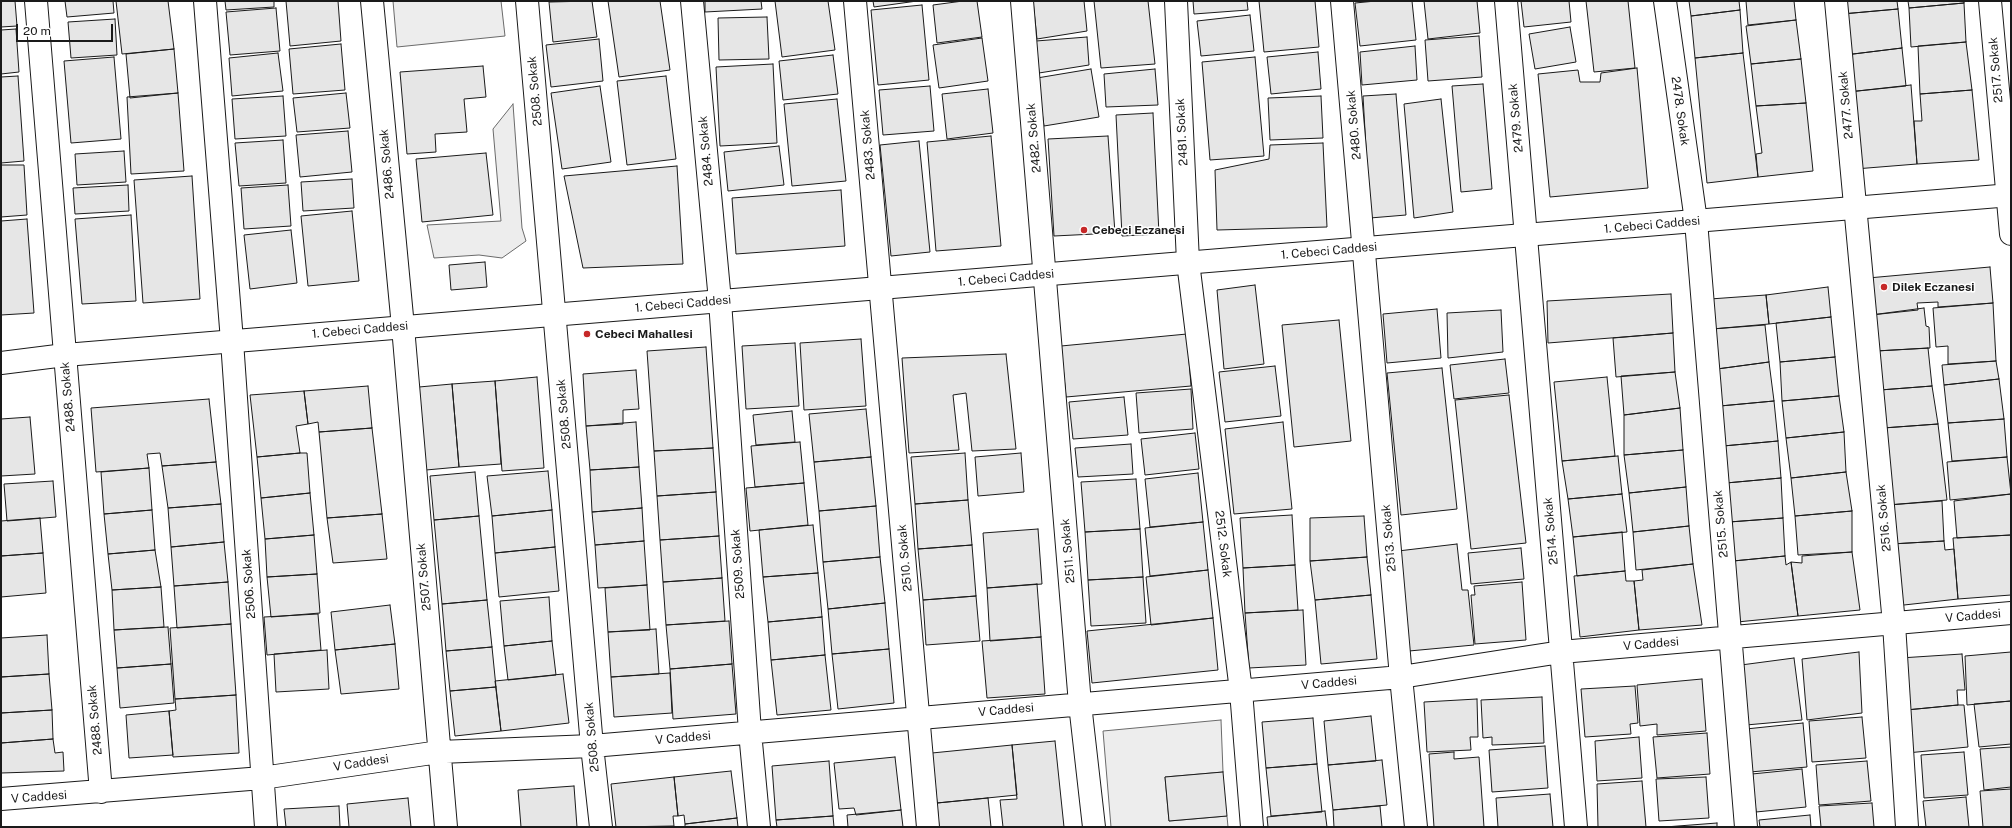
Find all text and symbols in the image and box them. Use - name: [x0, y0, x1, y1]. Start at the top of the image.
- scale bar: [18, 16, 115, 42]
- text: 20 m: [23, 24, 51, 38]
- street label: 2517. Sokak: [1986, 37, 2006, 103]
- street label: 2508. Sokak: [525, 55, 545, 127]
- street label: 2477. Sokak: [1836, 70, 1856, 140]
- street label: 2478. Sokak: [1668, 75, 1692, 147]
- street label: 2479. Sokak: [1506, 83, 1526, 153]
- street label: 2480. Sokak: [1344, 89, 1364, 161]
- street label: 2481. Sokak: [1173, 98, 1191, 166]
- street label: 2482. Sokak: [1024, 103, 1044, 173]
- street label: 2483. Sokak: [858, 109, 878, 181]
- street label: 2484. Sokak: [696, 115, 716, 187]
- street label: 2486. Sokak: [377, 128, 397, 200]
- street label: 1. Cebeci Caddesi: [1603, 214, 1701, 236]
- place label: Cebeci Eczanesi: [1092, 223, 1185, 237]
- marker: Cebeci Eczanesi: [1079, 225, 1089, 235]
- street label: 1. Cebeci Caddesi: [1280, 240, 1378, 262]
- street label: 1. Cebeci Caddesi: [957, 267, 1055, 289]
- place label: Dilek Eczanesi: [1892, 280, 1974, 294]
- marker: Dilek Eczanesi: [1879, 282, 1889, 292]
- street label: 1. Cebeci Caddesi: [634, 293, 732, 315]
- street label: 1. Cebeci Caddesi: [311, 319, 409, 341]
- place label: Cebeci Mahallesi: [595, 327, 693, 341]
- marker: Cebeci Mahallesi: [582, 329, 592, 339]
- street label: 2488. Sokak: [58, 361, 78, 433]
- street label: 2508. Sokak: [554, 378, 574, 450]
- street label: 2516. Sokak: [1874, 484, 1894, 552]
- street label: 2515. Sokak: [1711, 490, 1731, 558]
- street label: 2514. Sokak: [1541, 497, 1561, 565]
- street label: 2513. Sokak: [1379, 504, 1399, 572]
- street label: 2512. Sokak: [1212, 510, 1234, 578]
- street label: 2511. Sokak: [1058, 518, 1078, 584]
- street label: 2510. Sokak: [895, 524, 915, 592]
- street label: 2509. Sokak: [728, 529, 748, 599]
- street label: 2507. Sokak: [414, 542, 434, 612]
- street label: 2506. Sokak: [239, 549, 259, 619]
- street label: V Caddesi: [1945, 606, 2001, 626]
- street label: V Caddesi: [1623, 634, 1679, 654]
- street label: V Caddesi: [1301, 673, 1357, 693]
- street label: 2488. Sokak: [85, 684, 105, 756]
- street label: V Caddesi: [978, 700, 1034, 720]
- street label: 2508. Sokak: [582, 701, 602, 773]
- street label: V Caddesi: [655, 728, 711, 748]
- street label: V Caddesi: [332, 752, 390, 774]
- street label: V Caddesi: [11, 788, 67, 806]

